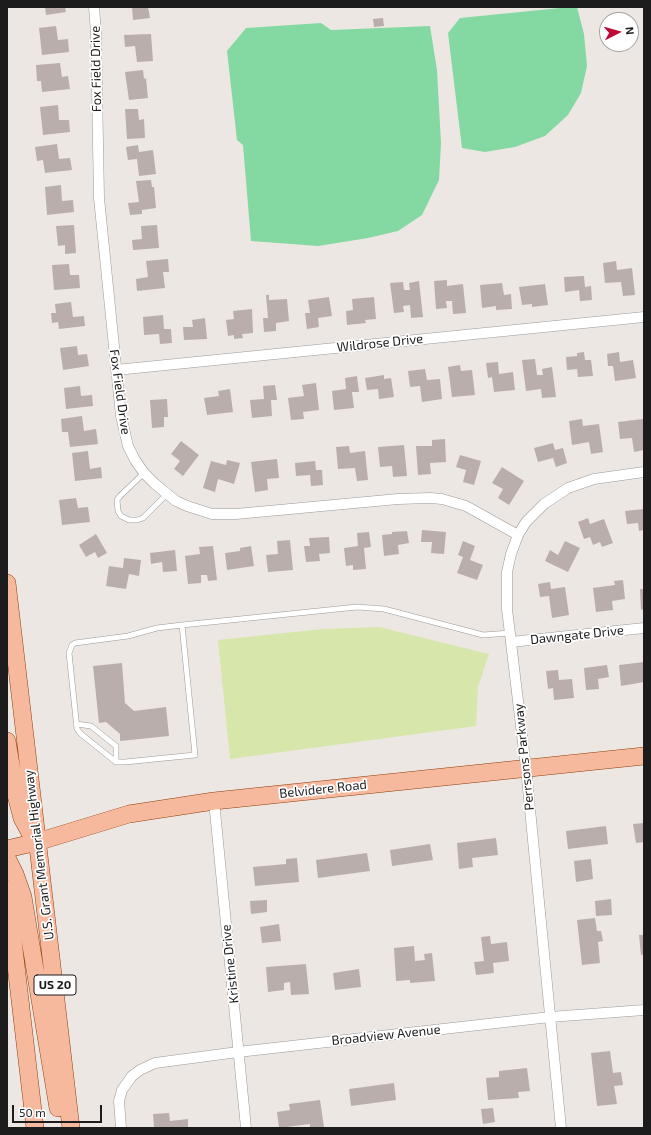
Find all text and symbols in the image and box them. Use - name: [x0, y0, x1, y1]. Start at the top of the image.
- north arrow: [599, 12, 639, 52]
- street label: Fox Field Drive: [87, 26, 105, 112]
- text: N: [624, 26, 637, 35]
- street label: Wildrose Drive: [336, 331, 424, 355]
- street label: Fox Field Drive: [106, 348, 134, 436]
- street label: Dawngate Drive: [529, 622, 625, 648]
- street label: Perrsons Parkway: [511, 703, 537, 811]
- street label: U.S. Grant Memorial Highway: [21, 769, 57, 941]
- street label: Belvidere Road: [278, 777, 368, 801]
- street label: Kristine Drive: [218, 924, 242, 1004]
- road number: US 20: [34, 975, 76, 995]
- street label: Broadview Avenue: [331, 1022, 441, 1048]
- scale bar: [14, 1097, 104, 1123]
- text: 50 m: [19, 1105, 46, 1119]

